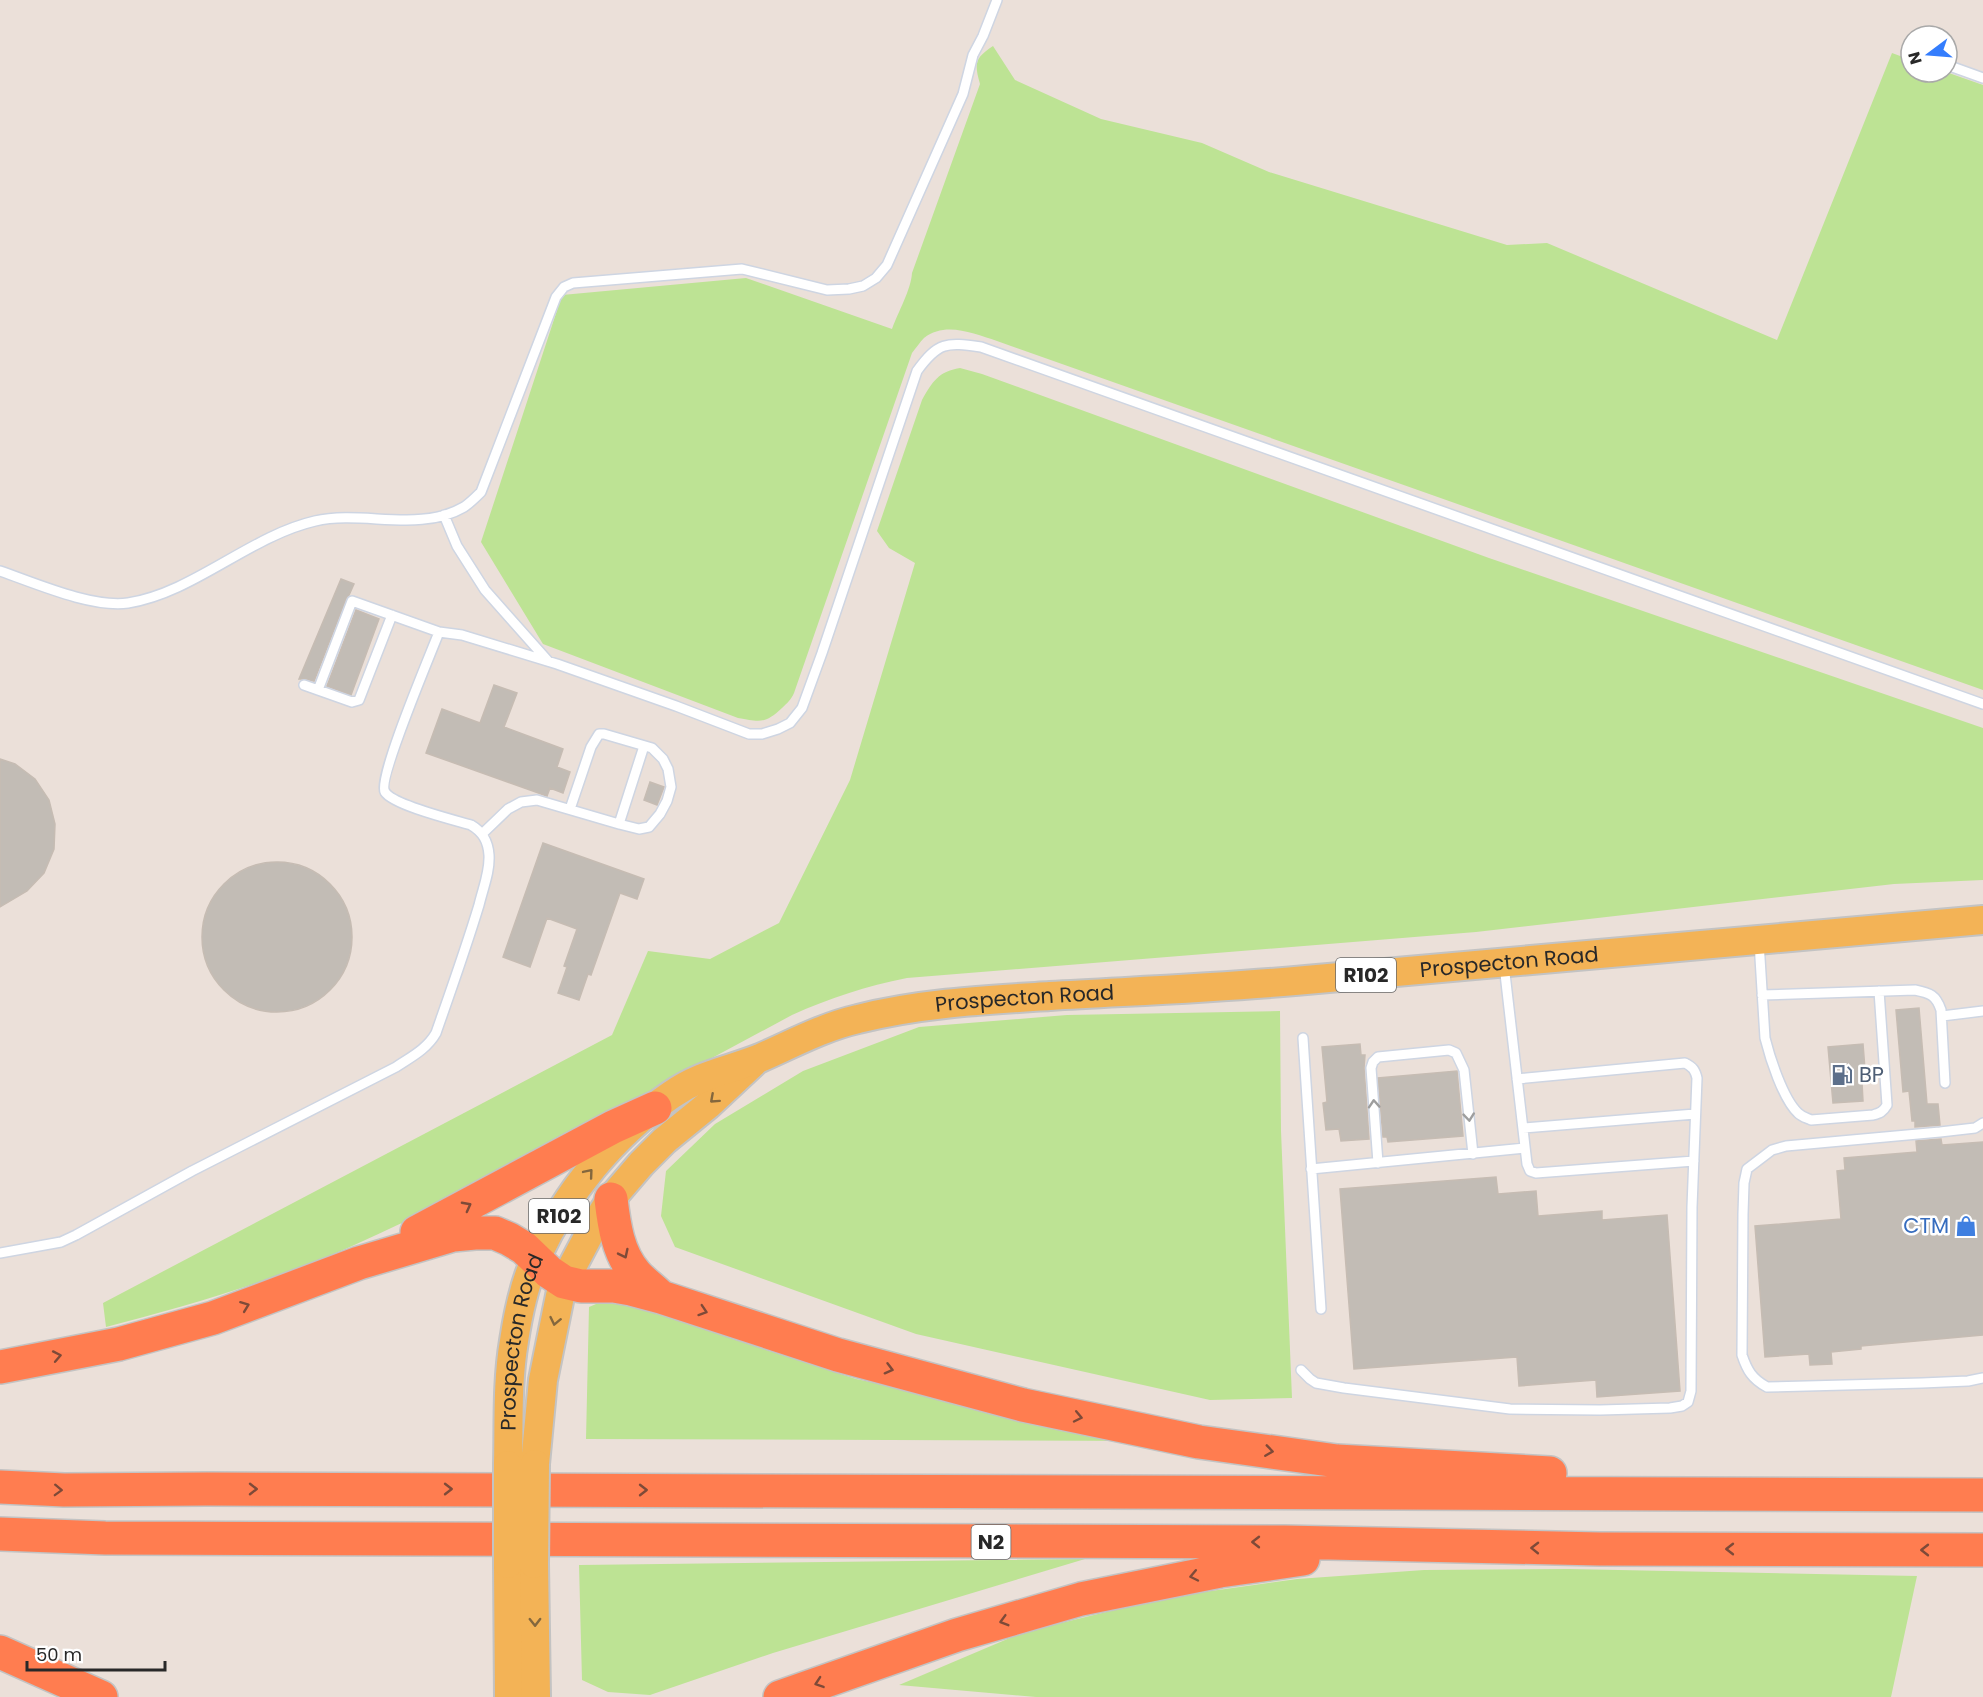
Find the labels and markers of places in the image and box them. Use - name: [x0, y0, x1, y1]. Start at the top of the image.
- place label: BP: [1859, 1060, 1884, 1089]
- fuel station icon: BP: [1830, 1063, 1854, 1087]
- place label: CTM: [1903, 1211, 1949, 1240]
- shop icon: CTM: [1954, 1214, 1978, 1238]

